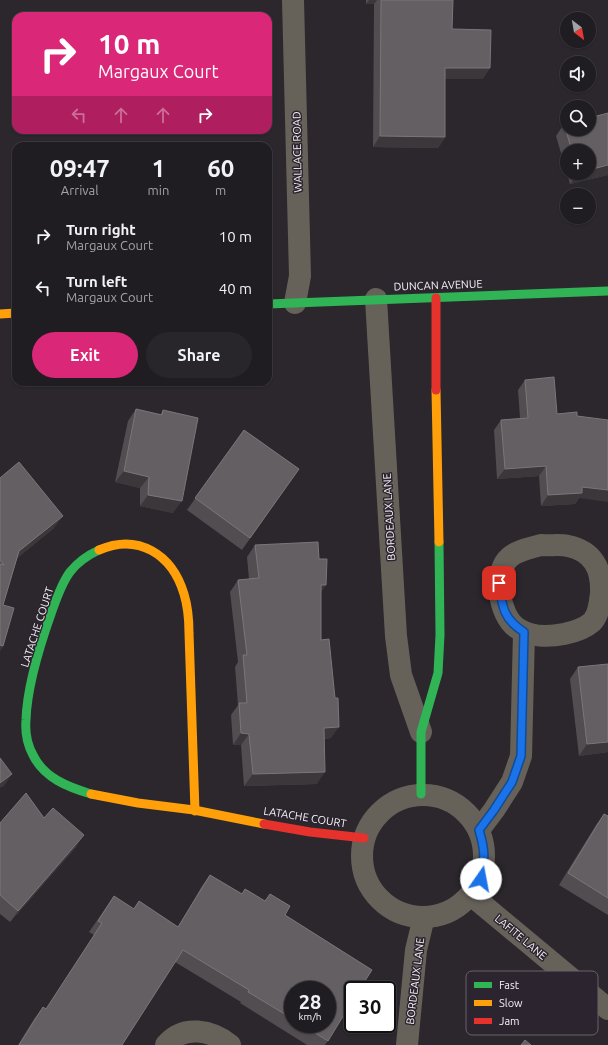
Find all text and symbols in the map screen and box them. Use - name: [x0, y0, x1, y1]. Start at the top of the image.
- north arrow: [560, 12, 596, 48]
- map controls: [560, 12, 596, 224]
- icon: right: [32, 28, 84, 80]
- text: 10 m: [98, 28, 160, 59]
- button: sound: [560, 56, 596, 92]
- text: Margaux Court: [98, 61, 219, 81]
- button: search: [560, 100, 596, 136]
- icon: left: [68, 104, 90, 126]
- icon: ahead: [110, 104, 132, 126]
- icon: ahead: [152, 104, 174, 126]
- icon: right: [194, 104, 216, 126]
- street label: WALLACE ROAD: [290, 111, 304, 193]
- button: +: [560, 144, 596, 180]
- text: 09:47: [50, 155, 110, 182]
- text: 1: [152, 155, 165, 182]
- text: 60: [207, 155, 234, 182]
- text: Arrival: [61, 183, 99, 197]
- text: min: [148, 183, 169, 197]
- text: m: [215, 183, 226, 197]
- button: −: [560, 188, 596, 224]
- text: Turn right: [66, 221, 136, 238]
- icon: right: [32, 225, 54, 247]
- text: 10 m: [219, 228, 252, 245]
- text: Margaux Court: [66, 238, 153, 252]
- text: Turn left: [66, 273, 127, 290]
- icon: left: [32, 277, 54, 299]
- street label: DUNCAN AVENUE: [393, 277, 483, 293]
- text: 40 m: [219, 280, 252, 297]
- text: Margaux Court: [66, 290, 153, 304]
- button: Exit: [32, 332, 138, 378]
- button: Share: [146, 332, 252, 378]
- street label: BORDEAUX LANE: [381, 473, 397, 561]
- pin: [482, 566, 516, 600]
- icon: arrive: [488, 572, 510, 594]
- street label: LATACHE COURT: [18, 585, 56, 669]
- street label: LATACHE COURT: [263, 805, 347, 829]
- position arrow: [460, 858, 502, 900]
- street label: LAFITE LANE: [493, 912, 549, 962]
- street label: BORDEAUX LANE: [404, 937, 426, 1025]
- legend: [466, 971, 598, 1035]
- text: Fast: [499, 979, 520, 991]
- speed limit sign: 30: [344, 981, 396, 1033]
- text: 28: [299, 990, 321, 1013]
- text: Slow: [499, 997, 523, 1009]
- text: km/h: [298, 1011, 322, 1022]
- text: Jam: [499, 1015, 520, 1027]

